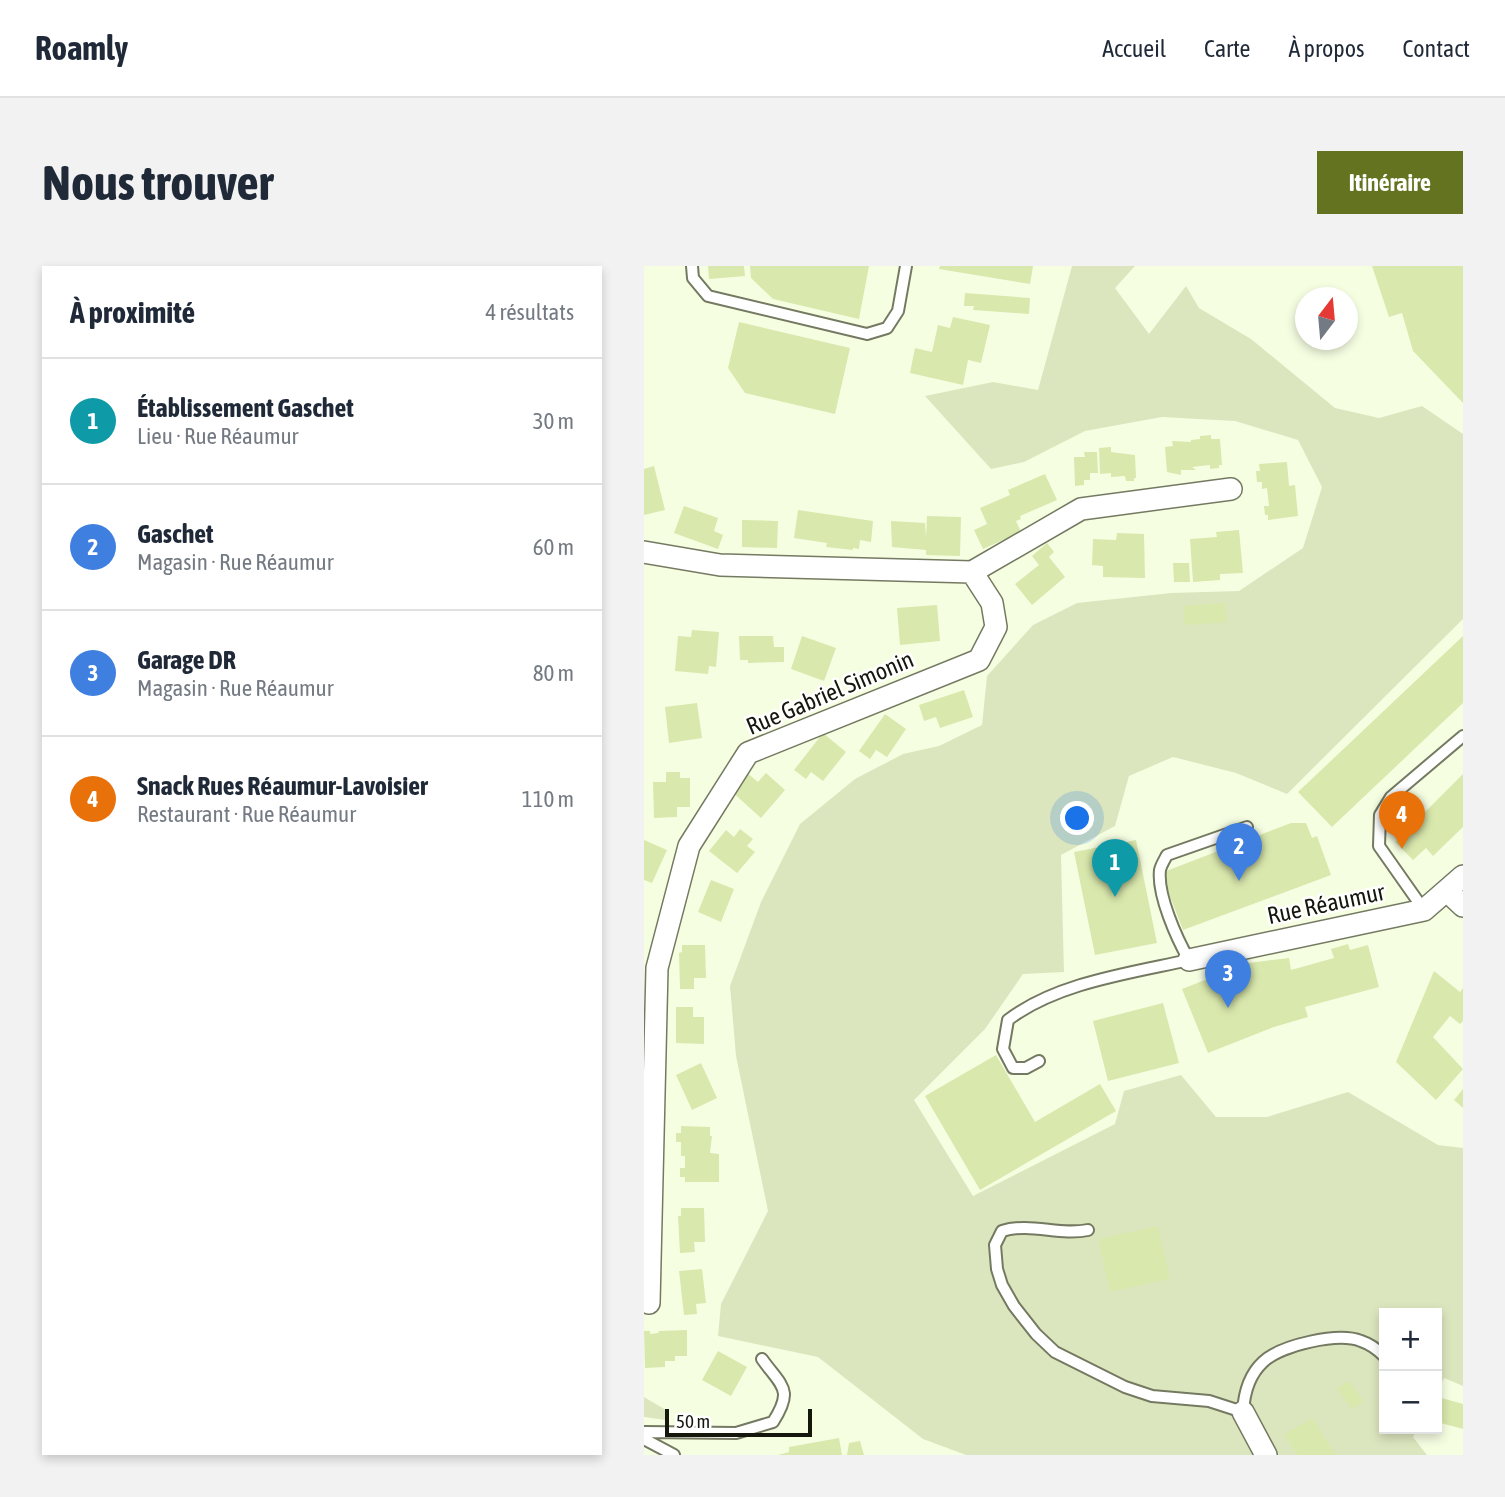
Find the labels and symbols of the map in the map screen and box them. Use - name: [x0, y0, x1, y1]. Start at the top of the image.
- north arrow: [1295, 287, 1358, 350]
- street label: Rue Gabriel Simonin: [742, 645, 918, 740]
- pin: 4: [1379, 791, 1425, 849]
- your location: [1060, 801, 1094, 835]
- pin: 2: [1216, 823, 1262, 881]
- pin: 1: [1092, 839, 1138, 897]
- street label: Rue Réaumur: [1265, 878, 1388, 929]
- pin: 3: [1205, 950, 1251, 1008]
- scale bar: [665, 1406, 812, 1438]

